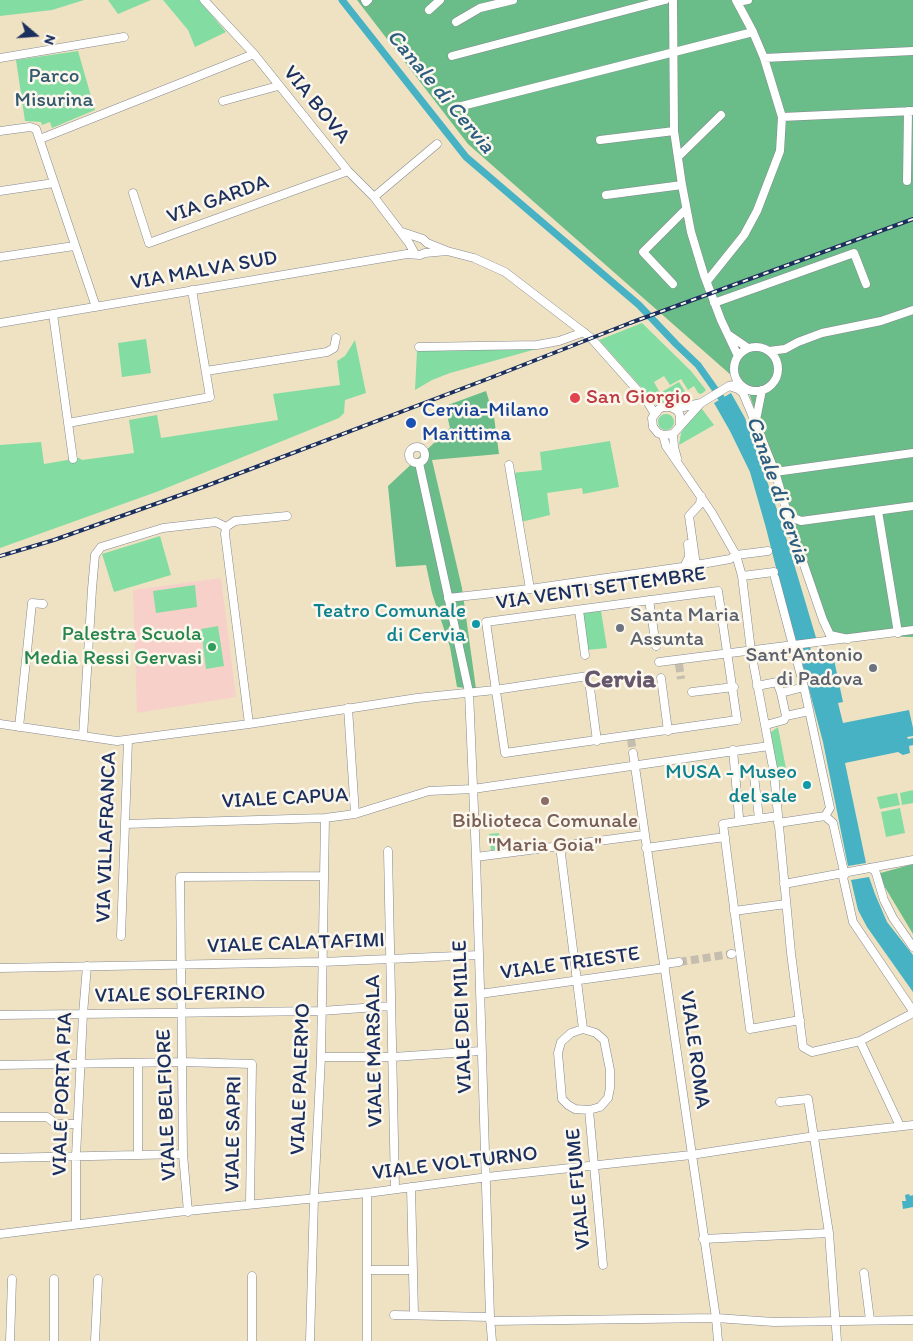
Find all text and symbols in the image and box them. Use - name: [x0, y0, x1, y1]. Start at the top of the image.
- north arrow: [10, 10, 60, 60]
- water label: Canale di Cervia: [380, 25, 500, 159]
- text: N: [40, 33, 59, 47]
- street label: VIA BOVA: [277, 61, 355, 149]
- park label: Parco Misurina: [15, 64, 93, 114]
- street label: VIA GARDA: [164, 170, 272, 230]
- street label: VIA MALVA SUD: [129, 246, 279, 296]
- place label: San Giorgio: [586, 385, 691, 411]
- marker: San Giorgio: [568, 391, 582, 405]
- place label: Cervia-Milano Marittima: [422, 398, 549, 448]
- water label: Canale di Cervia: [739, 413, 815, 567]
- marker: Cervia-Milano Marittima: [404, 416, 418, 430]
- street label: VIA VENTI SETTEMBRE: [495, 562, 707, 616]
- place label: Teatro Comunale di Cervia: [313, 599, 466, 649]
- place label: Santa Maria Assunta: [630, 603, 740, 653]
- marker: Teatro Comunale di Cervia: [470, 618, 482, 630]
- place label: Palestra Scuola Media Ressi Gervasi: [24, 622, 202, 672]
- marker: Santa Maria Assunta: [614, 622, 626, 634]
- marker: Palestra Scuola Media Ressi Gervasi: [206, 641, 218, 653]
- place label: Sant'Antonio di Padova: [745, 643, 863, 693]
- marker: Sant'Antonio di Padova: [867, 662, 879, 674]
- district label: Cervia: [584, 664, 656, 696]
- street label: VIA VILLAFRANCA: [91, 751, 123, 923]
- place label: MUSA - Museo del sale: [665, 760, 797, 810]
- marker: MUSA - Museo del sale: [801, 779, 813, 791]
- street label: VIALE CAPUA: [221, 783, 349, 815]
- marker: Biblioteca Comunale "Maria Goia": [539, 795, 551, 807]
- place label: Biblioteca Comunale "Maria Goia": [452, 809, 638, 859]
- street label: VIALE CALATAFIMI: [207, 928, 385, 960]
- street label: VIALE DEI MILLE: [448, 940, 478, 1094]
- street label: VIALE TRIESTE: [499, 942, 641, 986]
- street label: VIALE MARSALA: [361, 974, 389, 1128]
- street label: VIALE SOLFERINO: [95, 981, 265, 1009]
- street label: VIALE ROMA: [673, 989, 715, 1111]
- street label: VIALE PALERMO: [286, 1002, 316, 1156]
- street label: VIALE PORTA PIA: [48, 1012, 78, 1176]
- street label: VIALE BELFIORE: [152, 1029, 182, 1181]
- street label: VIALE SAPRI: [220, 1076, 248, 1192]
- street label: VIALE FIUME: [561, 1127, 597, 1251]
- street label: VIALE VOLTURNO: [371, 1141, 539, 1187]

